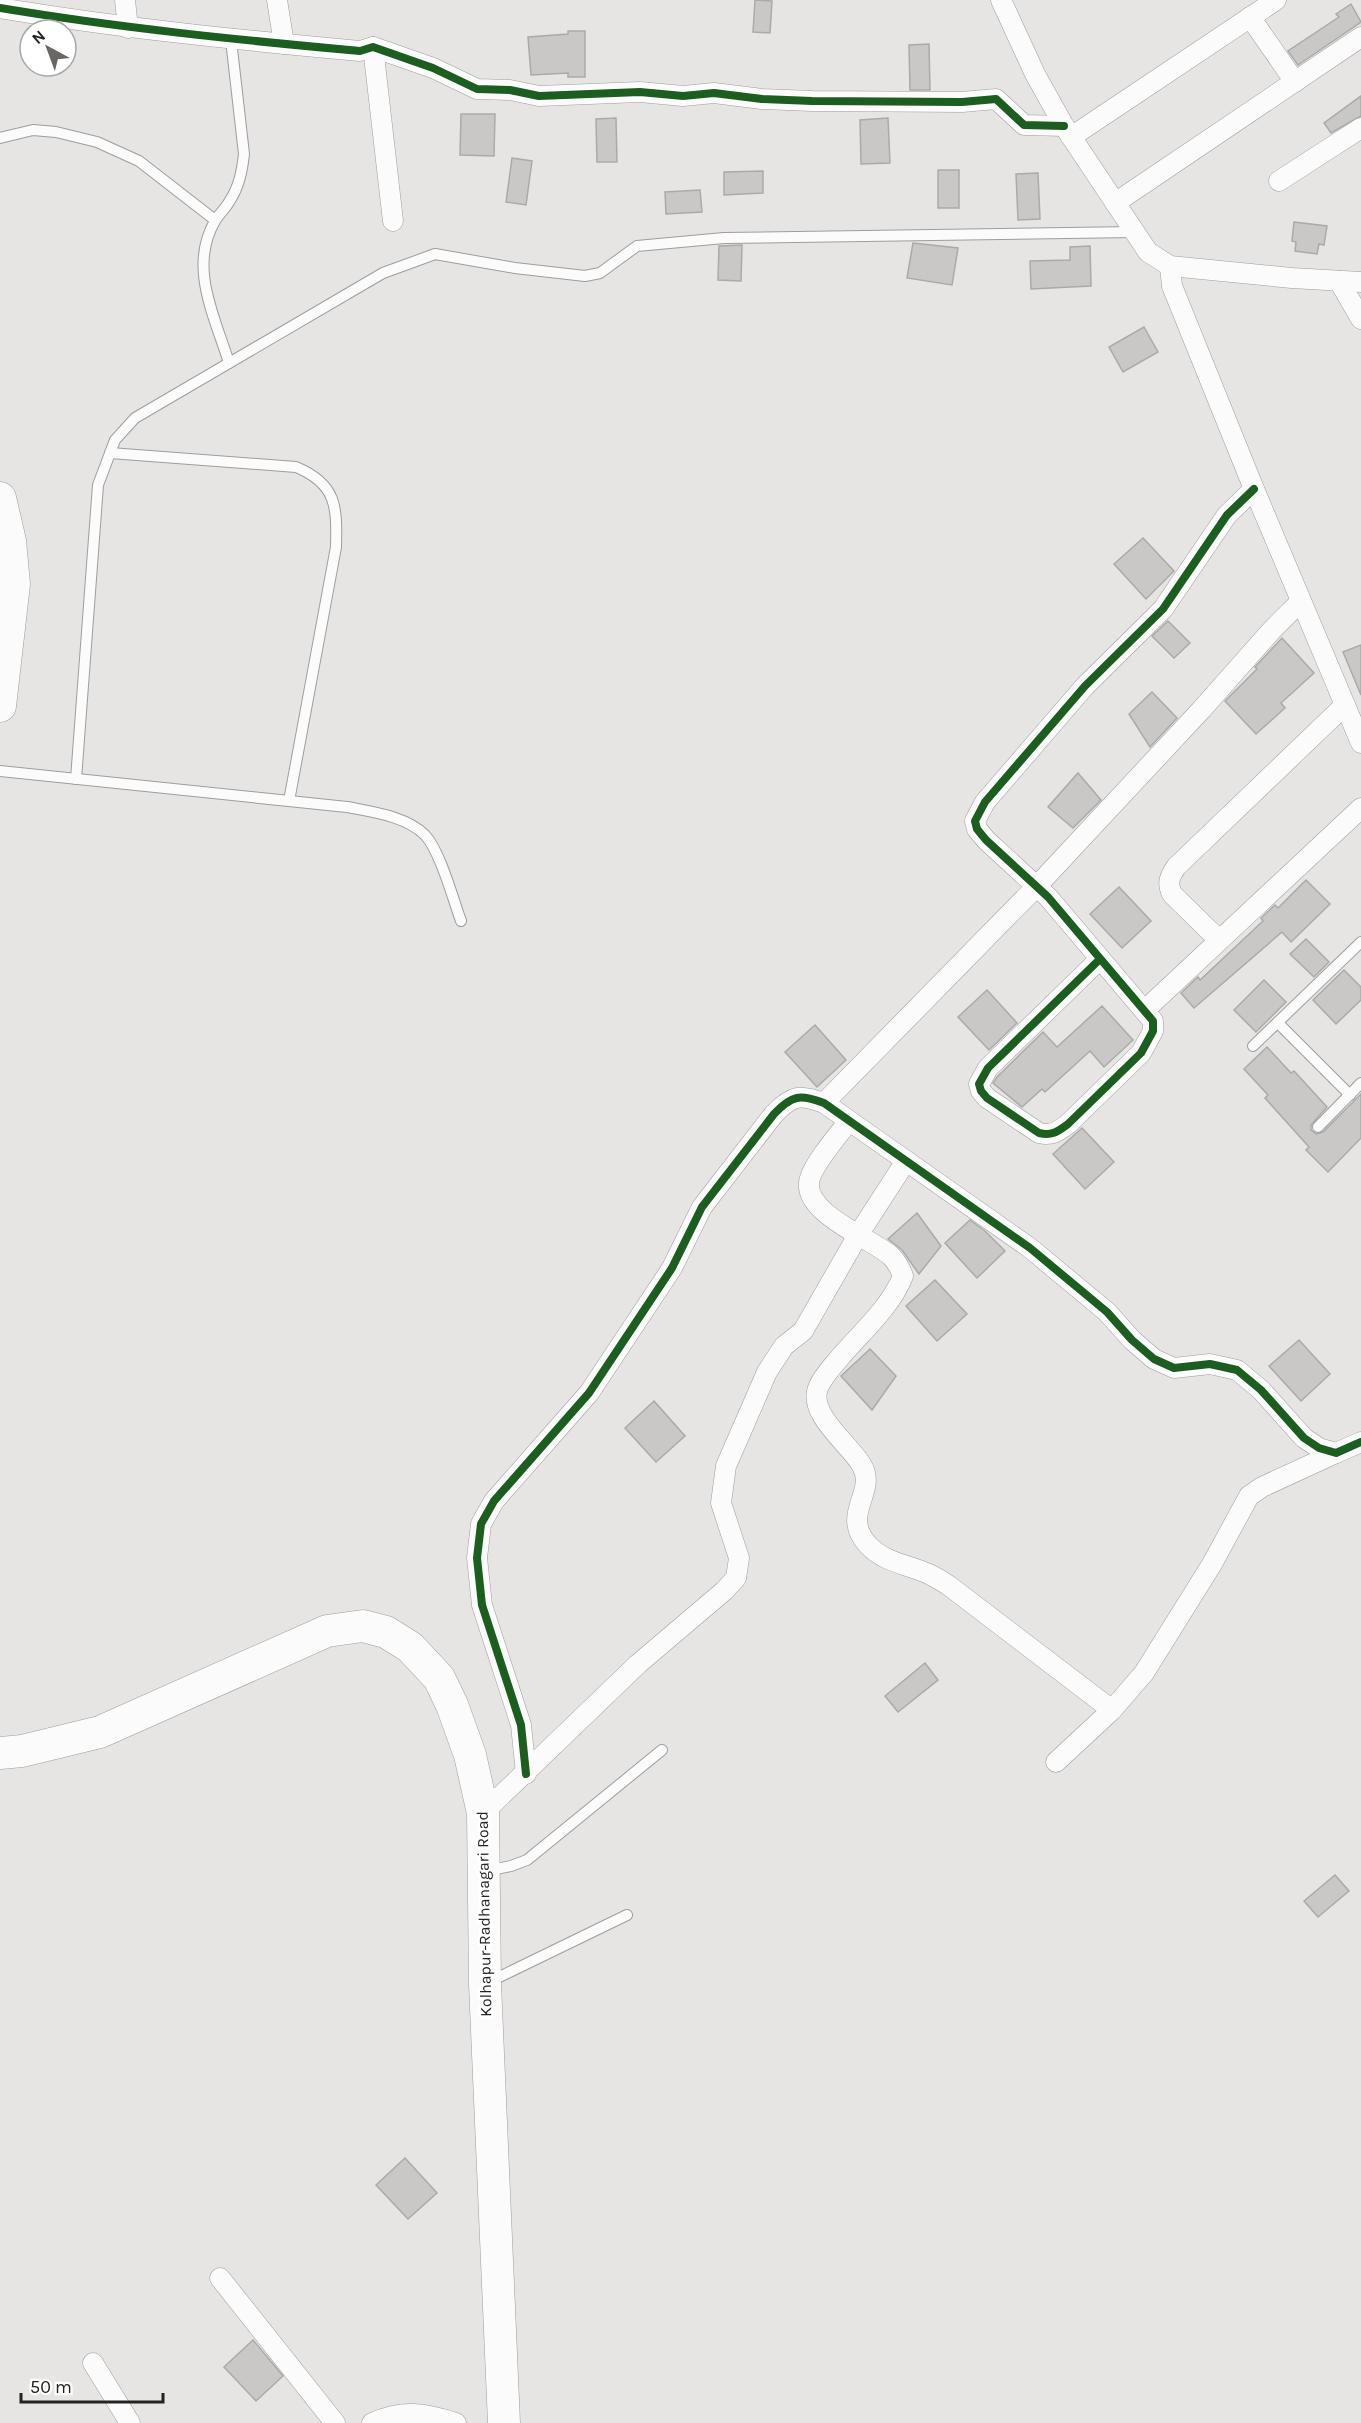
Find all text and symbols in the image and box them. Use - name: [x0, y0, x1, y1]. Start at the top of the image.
- north arrow: [18, 18, 78, 78]
- text: N: [28, 26, 49, 48]
- street label: Kolhapur-Radhanagari Road: [473, 1811, 495, 2017]
- scale bar: [21, 2366, 164, 2404]
- text: 50 m: [30, 2376, 72, 2398]

